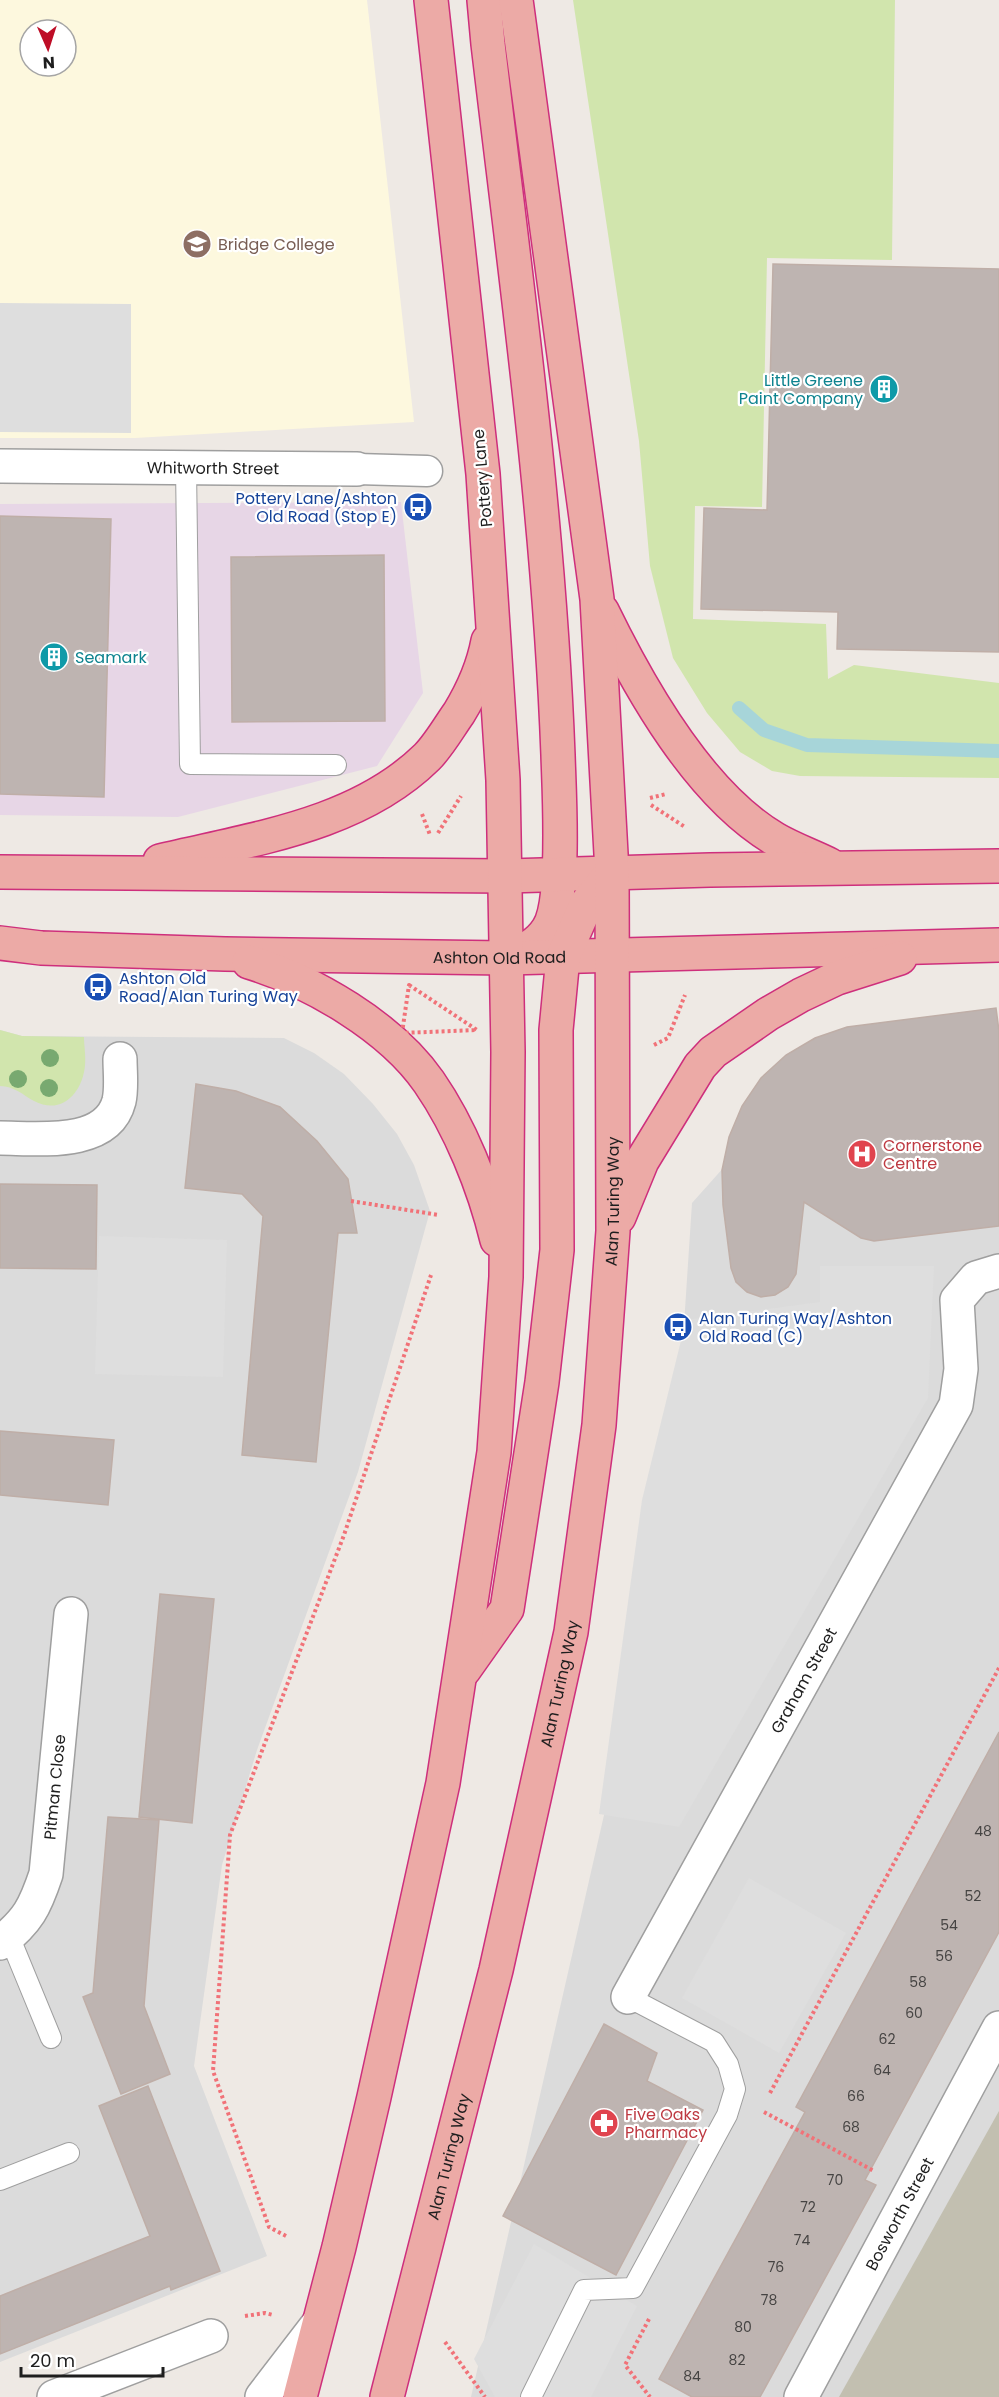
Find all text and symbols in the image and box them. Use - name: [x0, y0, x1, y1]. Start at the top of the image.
- north arrow: [18, 18, 78, 78]
- text: N: [42, 51, 55, 74]
- school or university icon: Bridge College: [181, 228, 213, 260]
- place label: Bridge College: [218, 233, 335, 256]
- place label: Little Greene Paint Company: [739, 369, 863, 410]
- building icon: Little Greene Paint Company: [868, 373, 900, 405]
- street label: Pottery Lane: [467, 428, 498, 528]
- street label: Whitworth Street: [147, 456, 279, 480]
- place label: Pottery Lane/Ashton Old Road (Stop E): [235, 487, 397, 528]
- bus stop icon: Pottery Lane/Ashton Old Road (Stop E): [402, 491, 434, 523]
- building icon: Seamark: [38, 641, 70, 673]
- place label: Seamark: [75, 646, 147, 669]
- street label: Ashton Old Road: [433, 945, 567, 970]
- place label: Ashton Old Road/Alan Turing Way: [119, 967, 298, 1008]
- bus stop icon: Ashton Old Road/Alan Turing Way: [82, 971, 114, 1003]
- place label: Cornerstone Centre: [883, 1134, 982, 1175]
- street label: Alan Turing Way: [599, 1136, 625, 1267]
- hospital icon: Cornerstone Centre: [846, 1138, 878, 1170]
- place label: Alan Turing Way/Ashton Old Road (C): [699, 1307, 892, 1348]
- bus stop icon: Alan Turing Way/Ashton Old Road (C): [662, 1311, 694, 1343]
- street label: Alan Turing Way: [535, 1619, 584, 1750]
- street label: Graham Street: [765, 1623, 843, 1738]
- street label: Pitman Close: [38, 1733, 71, 1841]
- house number: 48: [974, 1821, 992, 1841]
- house number: 52: [965, 1886, 981, 1906]
- house number: 54: [940, 1915, 958, 1935]
- house number: 56: [935, 1946, 953, 1966]
- house number: 58: [909, 1972, 927, 1992]
- house number: 60: [905, 2003, 923, 2023]
- house number: 62: [879, 2029, 895, 2049]
- house number: 64: [873, 2060, 891, 2080]
- house number: 66: [847, 2086, 865, 2106]
- street label: Alan Turing Way: [422, 2091, 476, 2223]
- place label: Five Oaks Pharmacy: [625, 2103, 707, 2144]
- pharmacy icon: Five Oaks Pharmacy: [588, 2107, 620, 2139]
- house number: 68: [842, 2117, 860, 2137]
- street label: Bosworth Street: [860, 2153, 940, 2274]
- house number: 70: [827, 2170, 843, 2190]
- house number: 72: [800, 2197, 816, 2217]
- house number: 74: [794, 2230, 810, 2250]
- house number: 76: [768, 2257, 784, 2277]
- house number: 78: [761, 2290, 777, 2310]
- house number: 80: [734, 2317, 752, 2337]
- scale bar: [21, 2340, 164, 2378]
- text: 20 m: [30, 2348, 75, 2373]
- house number: 82: [729, 2350, 745, 2370]
- house number: 84: [683, 2366, 701, 2386]

